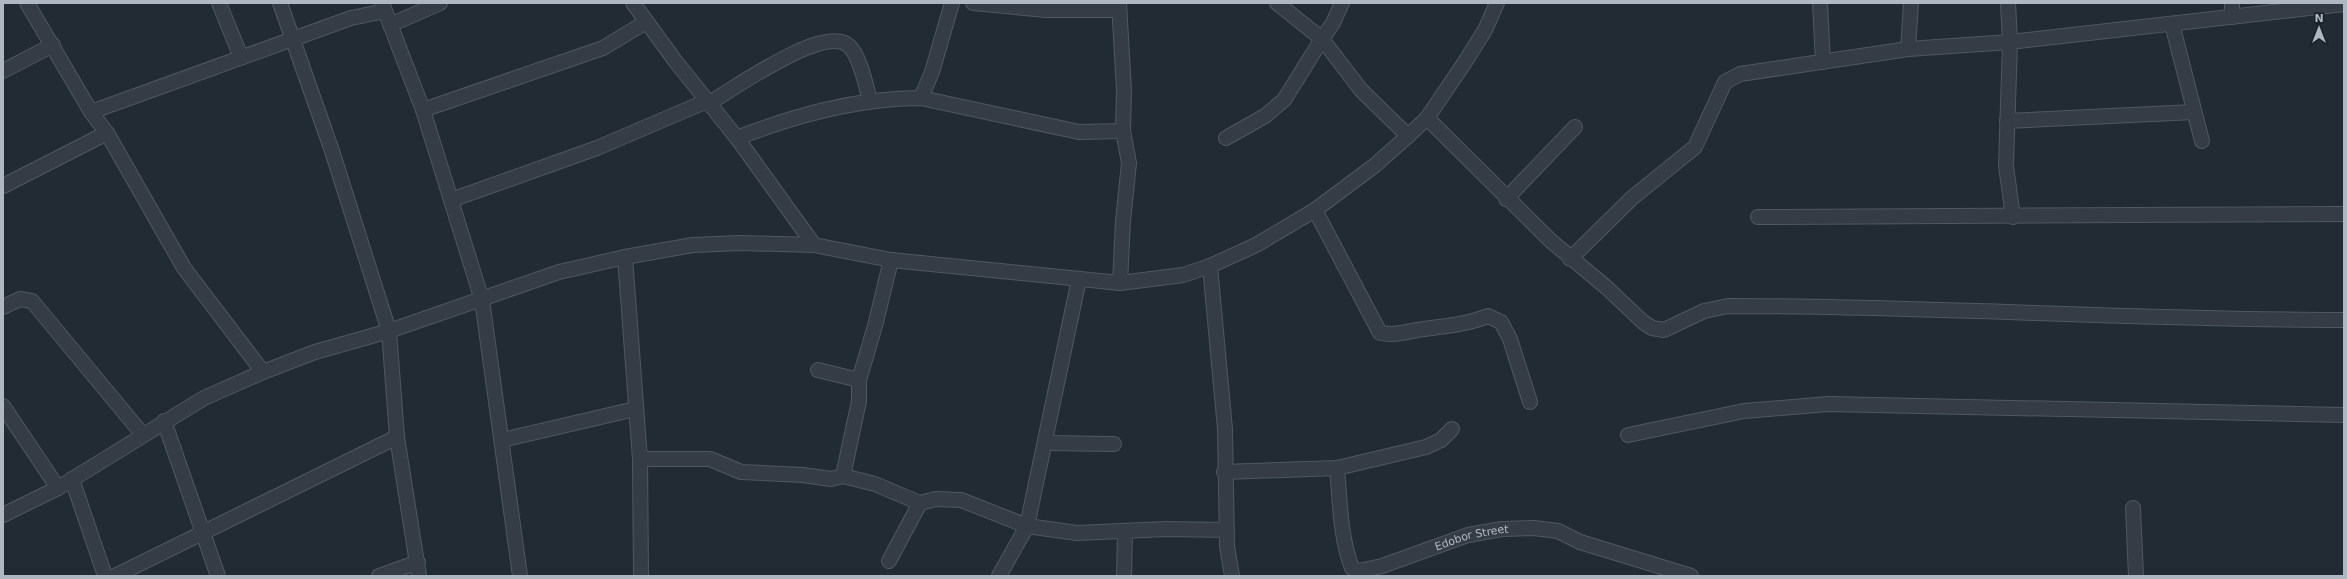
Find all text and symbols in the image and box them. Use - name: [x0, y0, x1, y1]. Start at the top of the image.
- north arrow: [2299, 8, 2339, 48]
- text: N: [2314, 12, 2324, 25]
- street label: Edobor Street: [1433, 523, 1509, 553]

